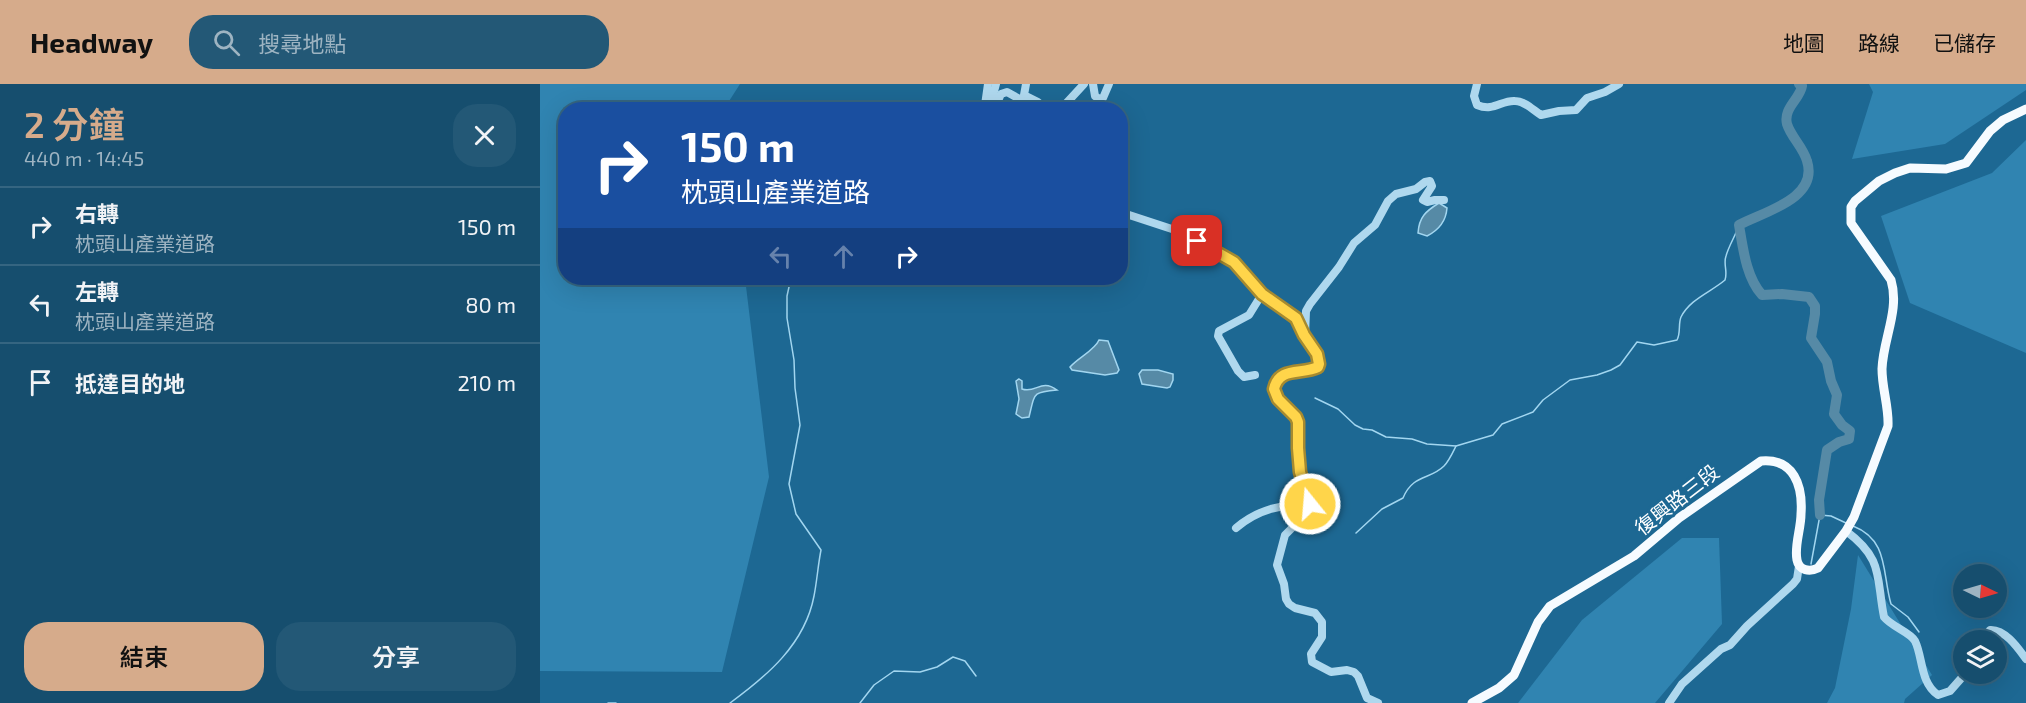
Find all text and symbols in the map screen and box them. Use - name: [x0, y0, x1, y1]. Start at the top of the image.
- search box: [189, 15, 609, 69]
- text: Headway: [30, 25, 153, 59]
- icon: search: [210, 26, 243, 59]
- text: 搜尋地點: [258, 30, 346, 56]
- text: 地圖: [1783, 30, 1825, 55]
- text: 路線: [1858, 30, 1900, 55]
- text: 已儲存: [1933, 30, 1996, 55]
- text: 2 分鐘: [24, 102, 125, 145]
- button: close: [453, 104, 516, 167]
- text: 150 m: [681, 120, 795, 170]
- icon: right: [582, 126, 660, 204]
- text: 440 m · 14:45: [24, 146, 144, 170]
- text: 枕頭山產業道路: [681, 175, 870, 207]
- text: 右轉: [75, 200, 119, 226]
- icon: right: [24, 210, 57, 243]
- text: 150 m: [458, 213, 516, 239]
- pin: [1171, 215, 1222, 266]
- icon: arrive: [1180, 224, 1213, 257]
- text: 枕頭山產業道路: [75, 231, 215, 255]
- icon: left: [764, 240, 797, 273]
- icon: ahead: [827, 240, 860, 273]
- icon: right: [890, 240, 923, 273]
- text: 左轉: [75, 278, 119, 304]
- icon: left: [24, 288, 57, 321]
- text: 80 m: [465, 291, 516, 317]
- text: 枕頭山產業道路: [75, 309, 215, 333]
- icon: arrive: [24, 366, 57, 399]
- text: 210 m: [457, 369, 516, 395]
- text: 抵達目的地: [75, 370, 185, 396]
- street label: 復興路三段: [1630, 459, 1723, 539]
- position arrow: [1278, 472, 1342, 536]
- north arrow: [1953, 564, 2007, 618]
- map controls: [1953, 564, 2007, 684]
- button: 結束: [24, 622, 264, 691]
- button: 分享: [276, 622, 516, 691]
- button: layers: [1953, 630, 2007, 684]

